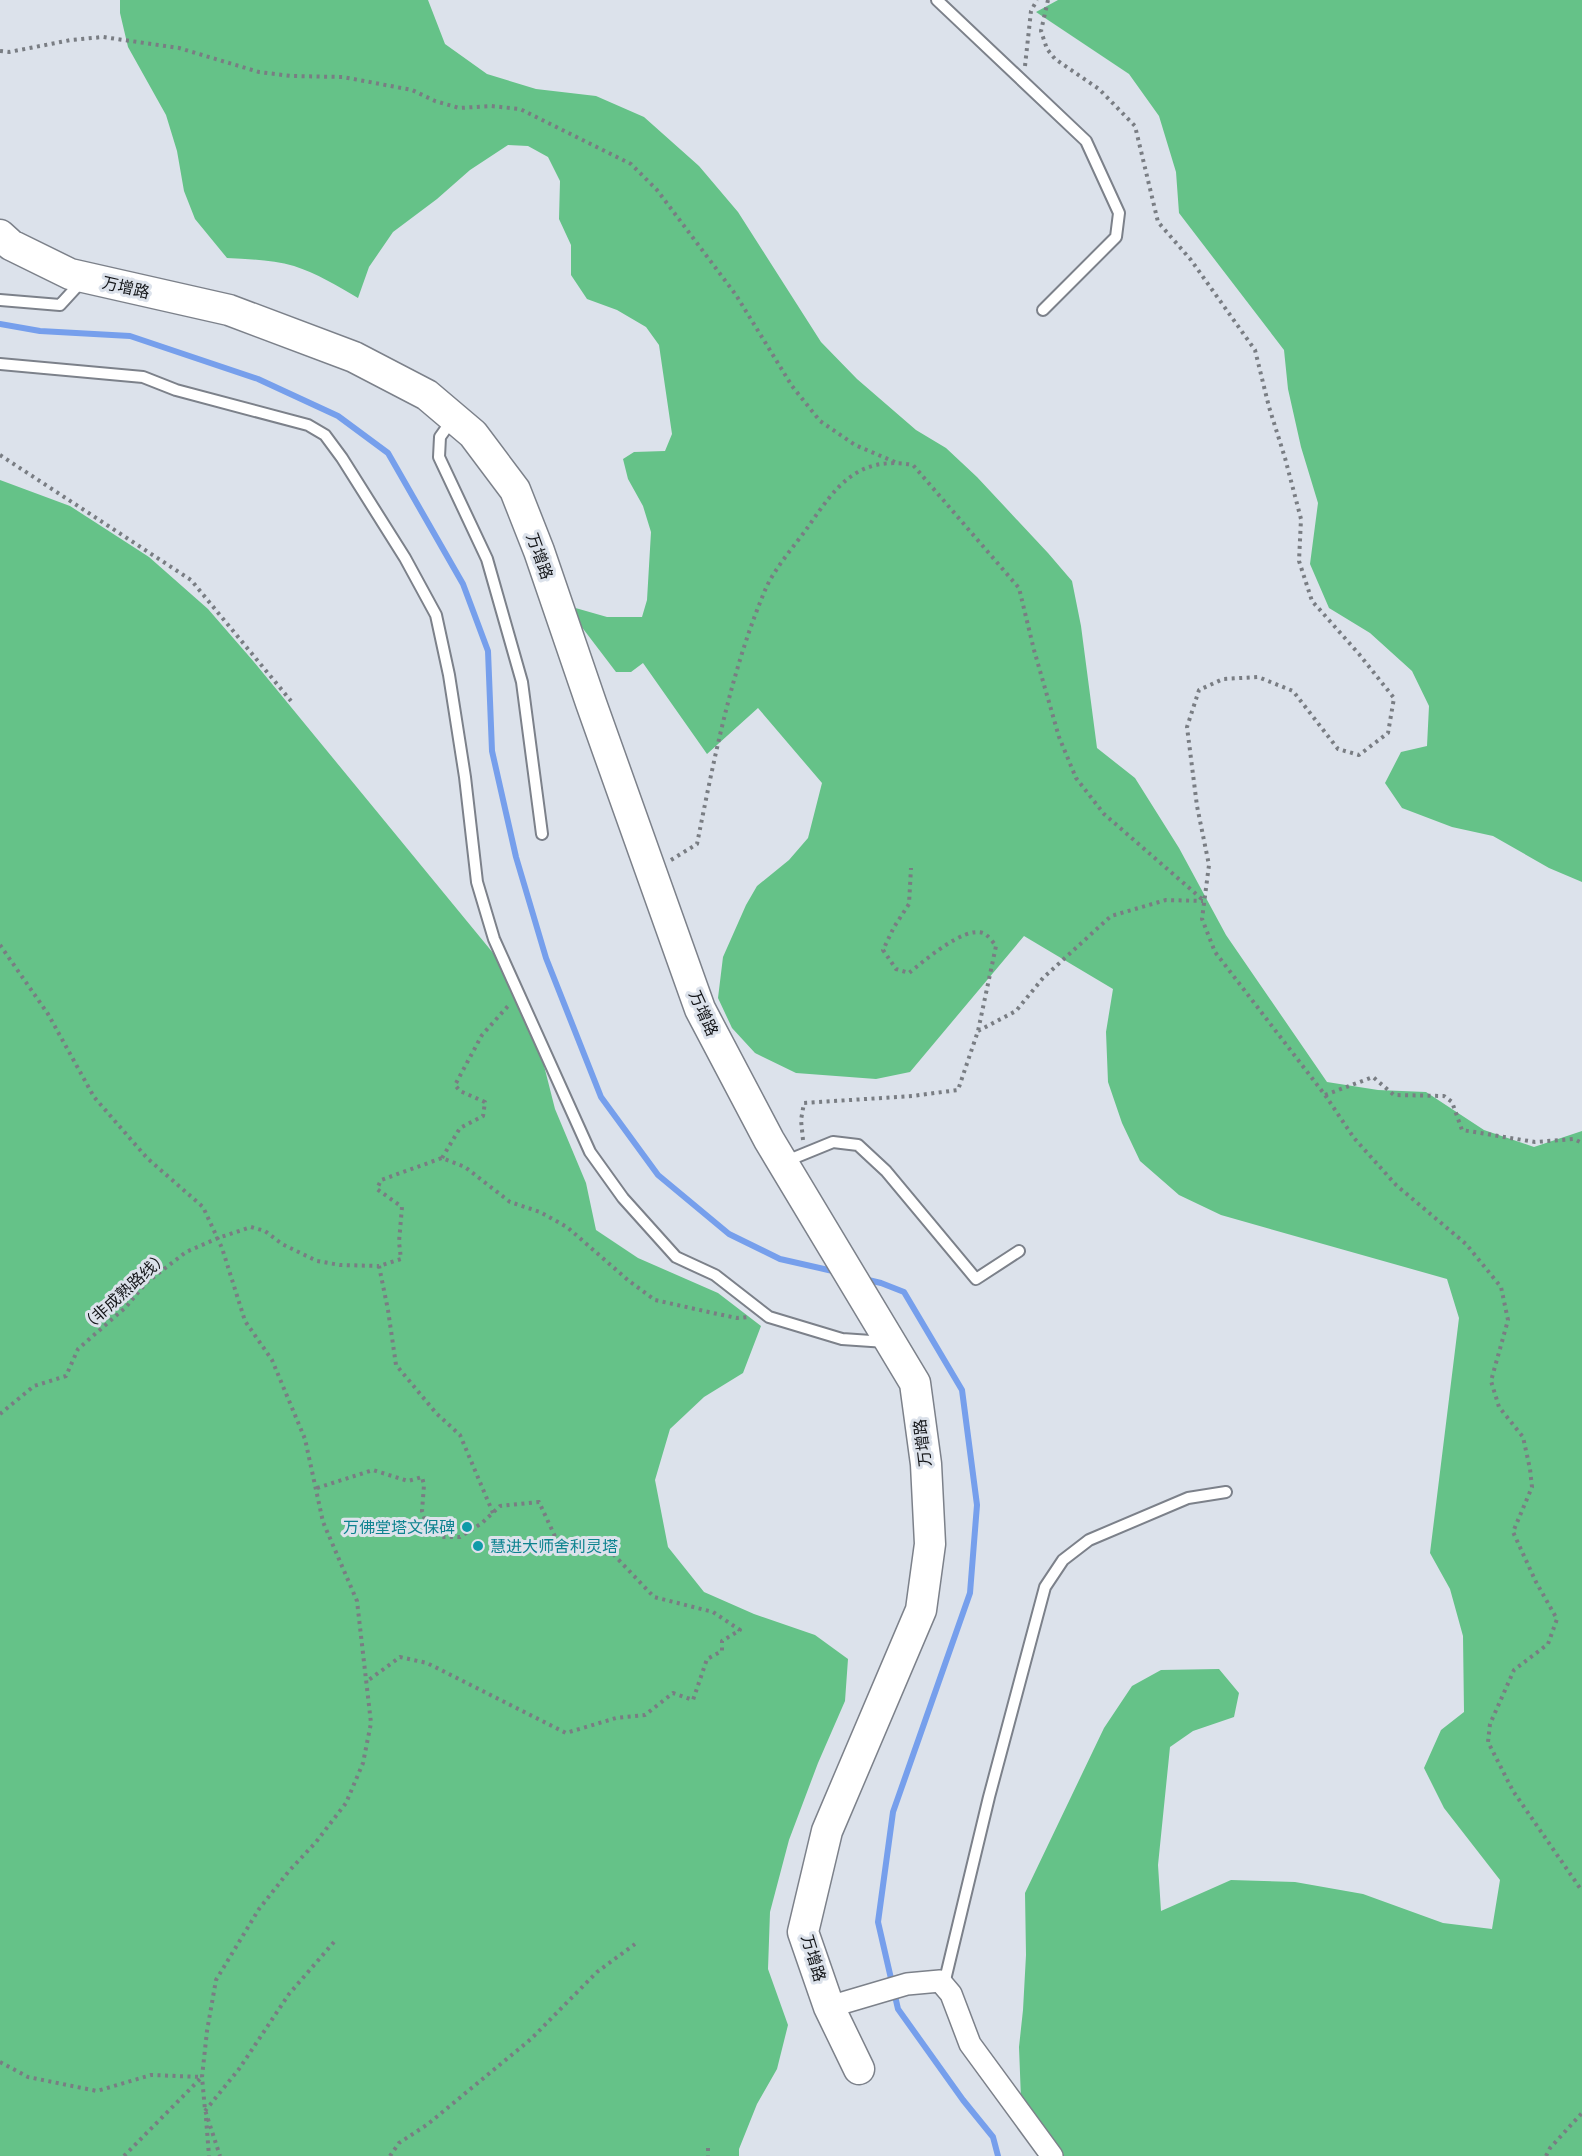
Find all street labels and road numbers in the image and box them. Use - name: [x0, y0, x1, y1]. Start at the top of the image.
- street label: 万增路: [100, 273, 151, 302]
- street label: 万增路: [522, 530, 557, 582]
- street label: 万增路: [685, 987, 722, 1039]
- street label: （非成熟路线）: [76, 1247, 172, 1336]
- street label: 万增路: [910, 1418, 935, 1468]
- street label: 万增路: [797, 1932, 830, 1984]

